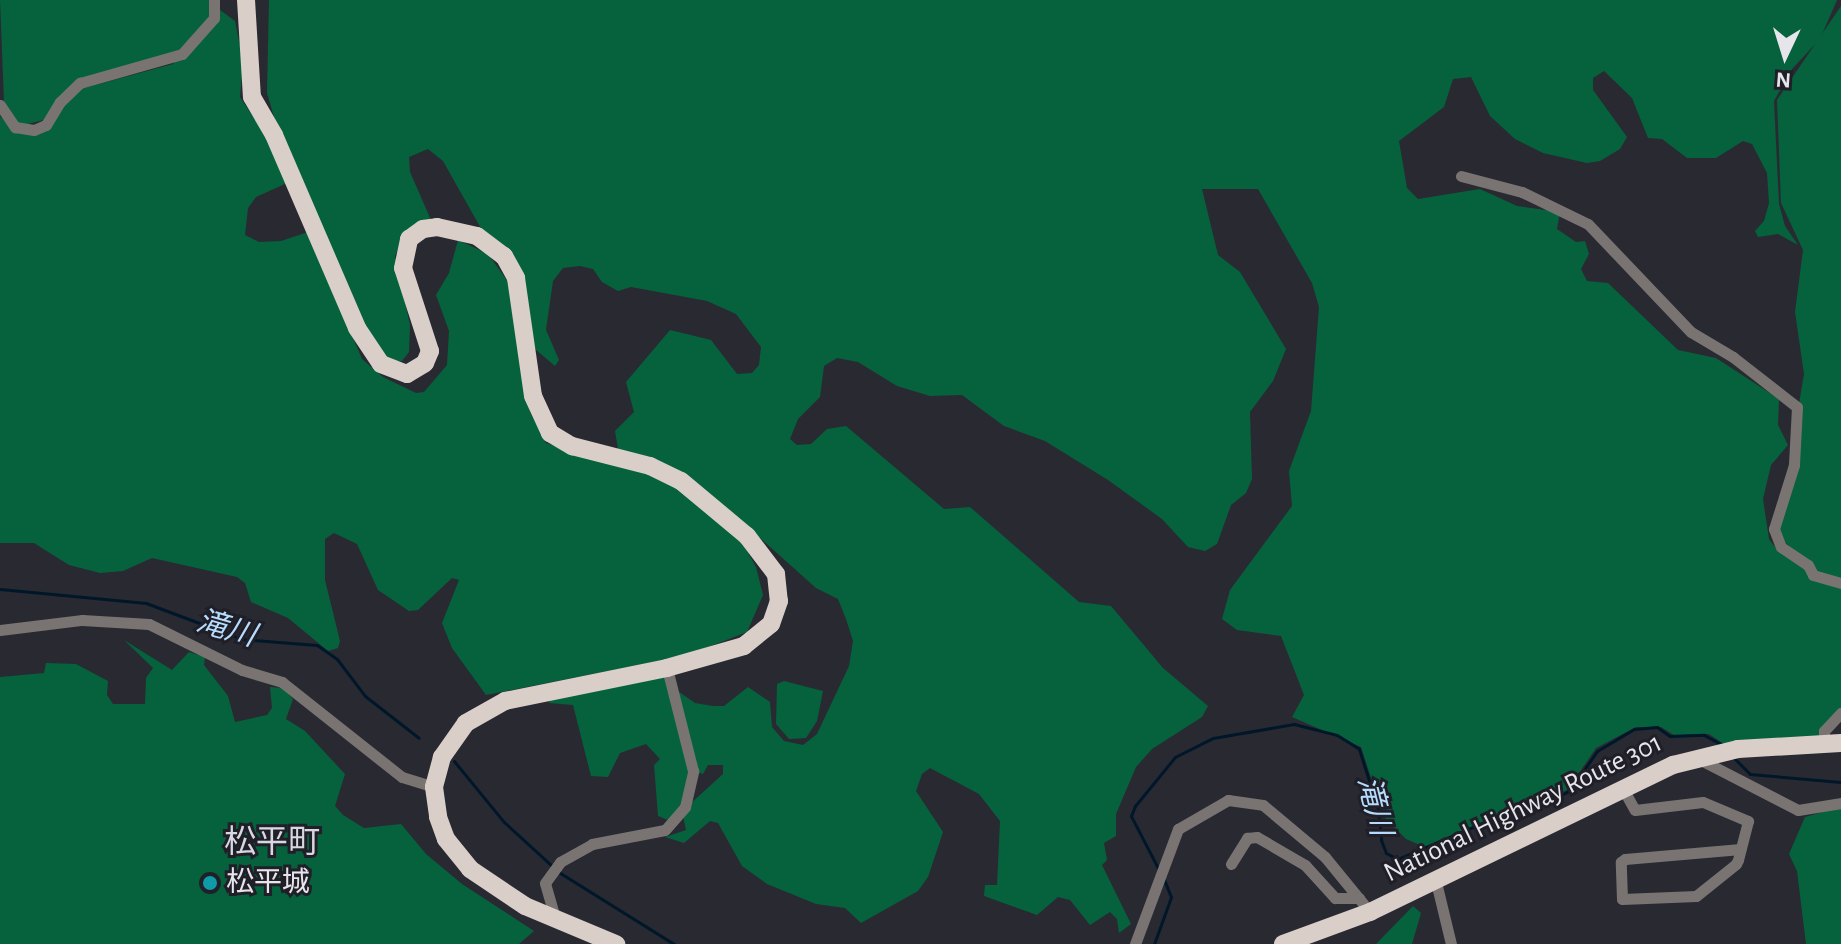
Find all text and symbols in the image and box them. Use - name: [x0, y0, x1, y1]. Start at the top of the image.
- north arrow: [1745, 16, 1825, 96]
- text: N: [1775, 68, 1792, 91]
- water label: 滝川: [192, 603, 260, 655]
- street label: National Highway Route 301: [1378, 726, 1668, 890]
- water label: 滝川: [1349, 773, 1399, 839]
- district label: 松平町: [224, 823, 320, 861]
- place label: 松平城: [226, 866, 310, 900]
- marker: 松平城: [201, 874, 219, 892]

